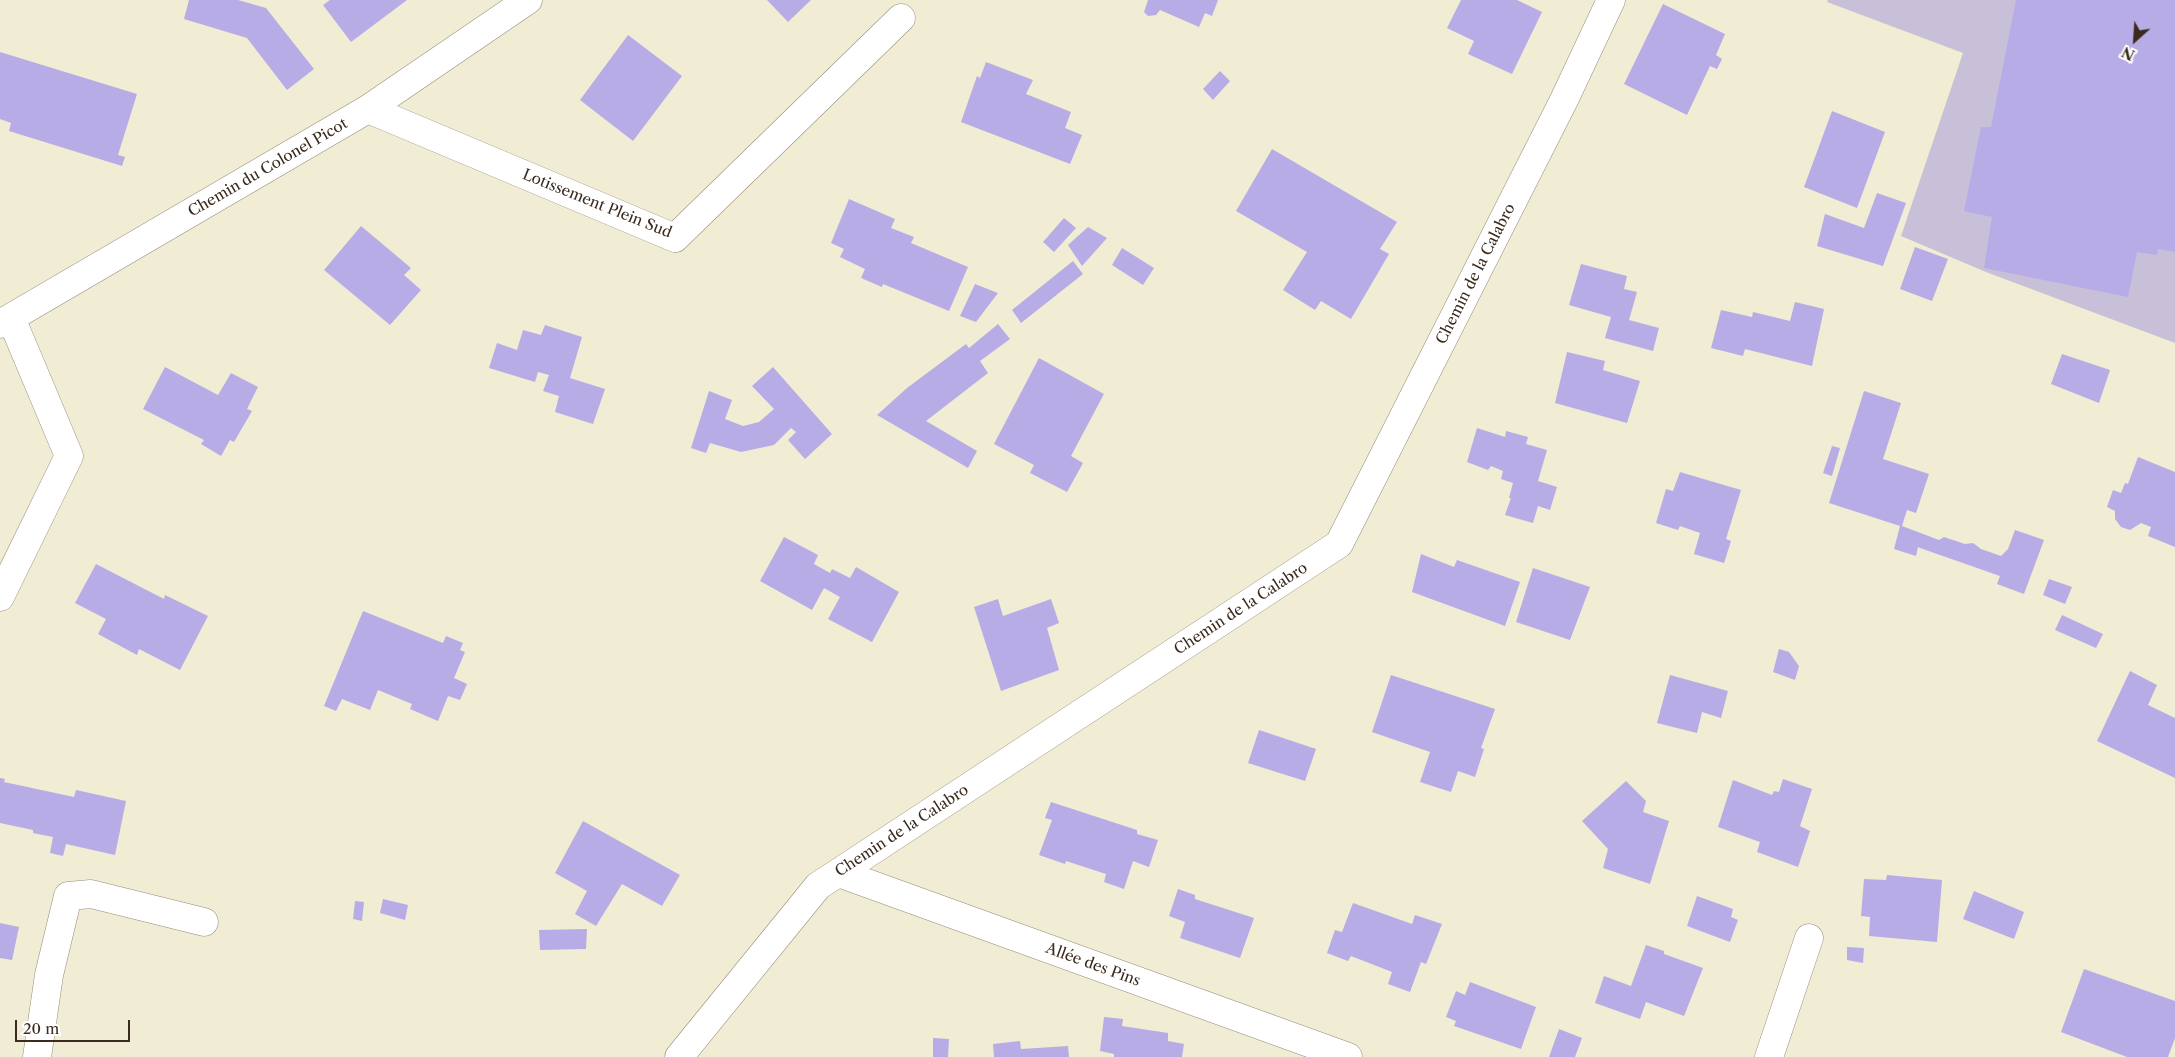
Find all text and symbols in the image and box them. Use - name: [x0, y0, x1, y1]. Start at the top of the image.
- north arrow: [2110, 15, 2160, 65]
- text: N: [2119, 43, 2138, 64]
- street label: Chemin du Colonel Picot: [185, 115, 351, 221]
- street label: Lotissement Plein Sud: [520, 166, 674, 242]
- street label: Chemin de la Calabro: [1433, 201, 1519, 347]
- street label: Chemin de la Calabro: [1171, 559, 1311, 659]
- street label: Chemin de la Calabro: [832, 781, 972, 881]
- street label: Allée des Pins: [1043, 940, 1143, 990]
- scale bar: [18, 1010, 132, 1042]
- text: 20 m: [23, 1019, 59, 1038]

